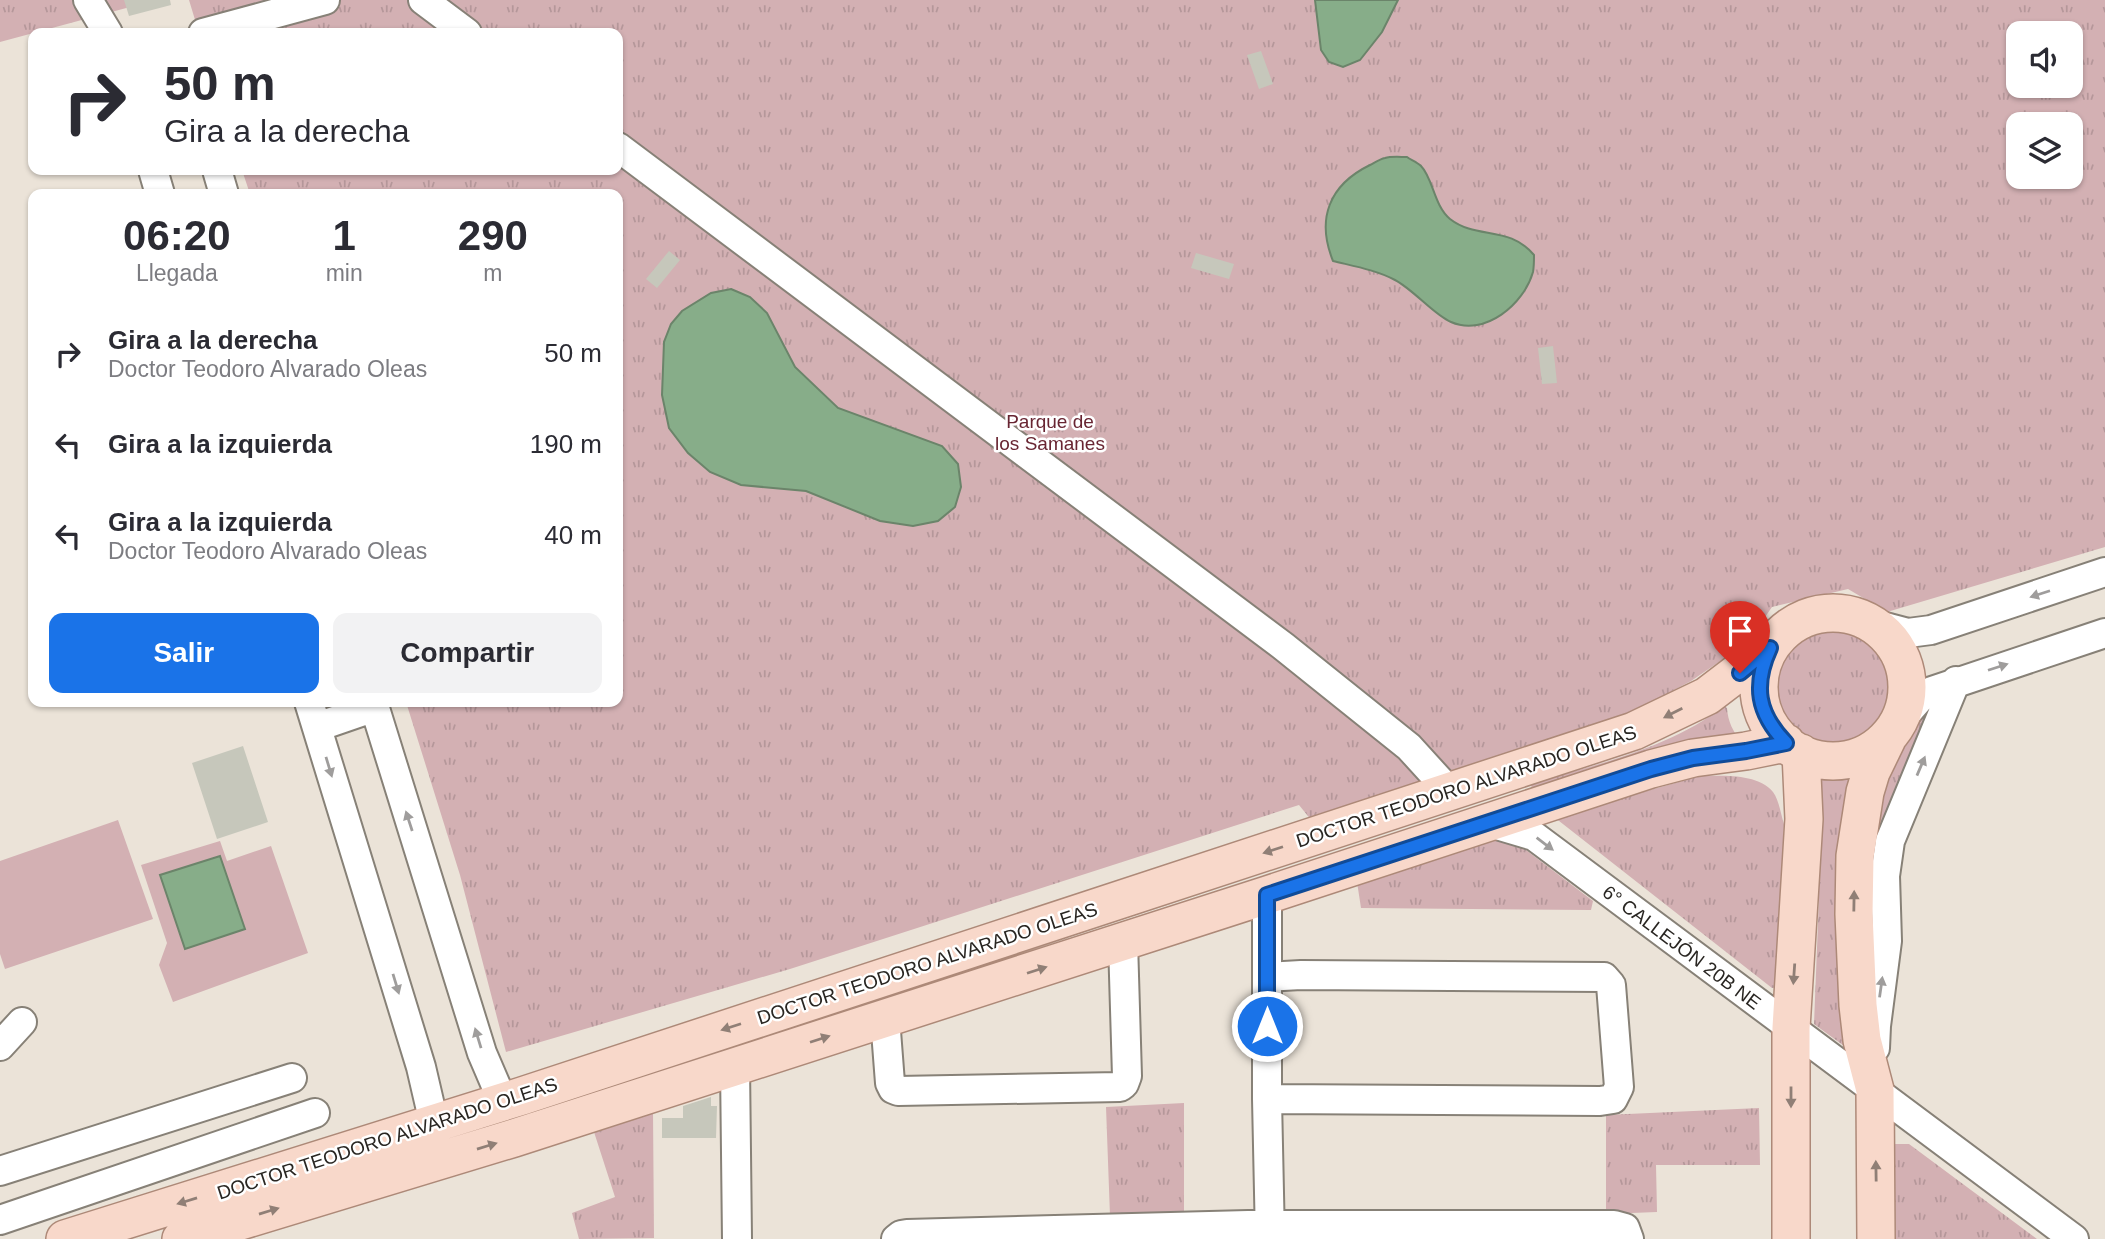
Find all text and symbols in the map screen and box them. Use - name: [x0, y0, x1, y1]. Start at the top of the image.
- map controls: [2006, 21, 2083, 189]
- button: sound: [2006, 21, 2083, 98]
- icon: right: [49, 56, 140, 147]
- text: 50 m: [164, 56, 276, 110]
- button: layers: [2006, 112, 2083, 189]
- text: Gira a la derecha: [164, 113, 409, 149]
- text: 06:20: [123, 212, 231, 259]
- text: 1: [332, 212, 356, 259]
- text: 290: [458, 212, 528, 259]
- text: Llegada: [136, 260, 218, 286]
- text: min: [326, 260, 363, 286]
- text: m: [483, 260, 502, 286]
- text: Gira a la derecha: [108, 325, 318, 355]
- icon: right: [49, 335, 87, 373]
- text: 50 m: [544, 338, 602, 368]
- text: Doctor Teodoro Alvarado Oleas: [108, 356, 427, 382]
- park label: Parque de los Samanes: [995, 411, 1105, 454]
- icon: left: [49, 426, 87, 464]
- text: Gira a la izquierda: [108, 429, 332, 459]
- text: 190 m: [530, 429, 602, 459]
- text: Gira a la izquierda: [108, 507, 332, 537]
- icon: left: [49, 517, 87, 555]
- text: 40 m: [544, 520, 602, 550]
- text: Doctor Teodoro Alvarado Oleas: [108, 538, 427, 564]
- one-way arrow: [2030, 589, 2051, 600]
- pin: [1710, 601, 1770, 673]
- icon: arrive: [1721, 612, 1759, 650]
- button: Salir: [49, 613, 319, 693]
- button: Compartir: [333, 613, 602, 693]
- one-way arrow: [1988, 662, 2009, 672]
- one-way arrow: [1663, 707, 1683, 719]
- street label: DOCTOR TEODORO ALVARADO OLEAS: [1293, 721, 1639, 852]
- one-way arrow: [1915, 756, 1926, 777]
- one-way arrow: [324, 757, 335, 778]
- one-way arrow: [404, 811, 414, 832]
- one-way arrow: [1535, 836, 1553, 851]
- one-way arrow: [1262, 845, 1283, 855]
- street label: 6° CALLEJÓN 20B NE: [1599, 881, 1765, 1014]
- one-way arrow: [1849, 890, 1860, 912]
- street label: DOCTOR TEODORO ALVARADO OLEAS: [754, 898, 1100, 1029]
- one-way arrow: [1789, 963, 1800, 985]
- one-way arrow: [1027, 964, 1048, 974]
- one-way arrow: [391, 974, 402, 995]
- one-way arrow: [1876, 976, 1887, 998]
- position arrow: [1230, 989, 1304, 1063]
- one-way arrow: [720, 1022, 741, 1033]
- one-way arrow: [472, 1028, 482, 1049]
- one-way arrow: [810, 1033, 831, 1044]
- street label: DOCTOR TEODORO ALVARADO OLEAS: [214, 1073, 560, 1204]
- one-way arrow: [1785, 1086, 1797, 1108]
- one-way arrow: [477, 1140, 498, 1151]
- one-way arrow: [1870, 1160, 1881, 1182]
- one-way arrow: [176, 1196, 197, 1206]
- one-way arrow: [259, 1206, 280, 1216]

